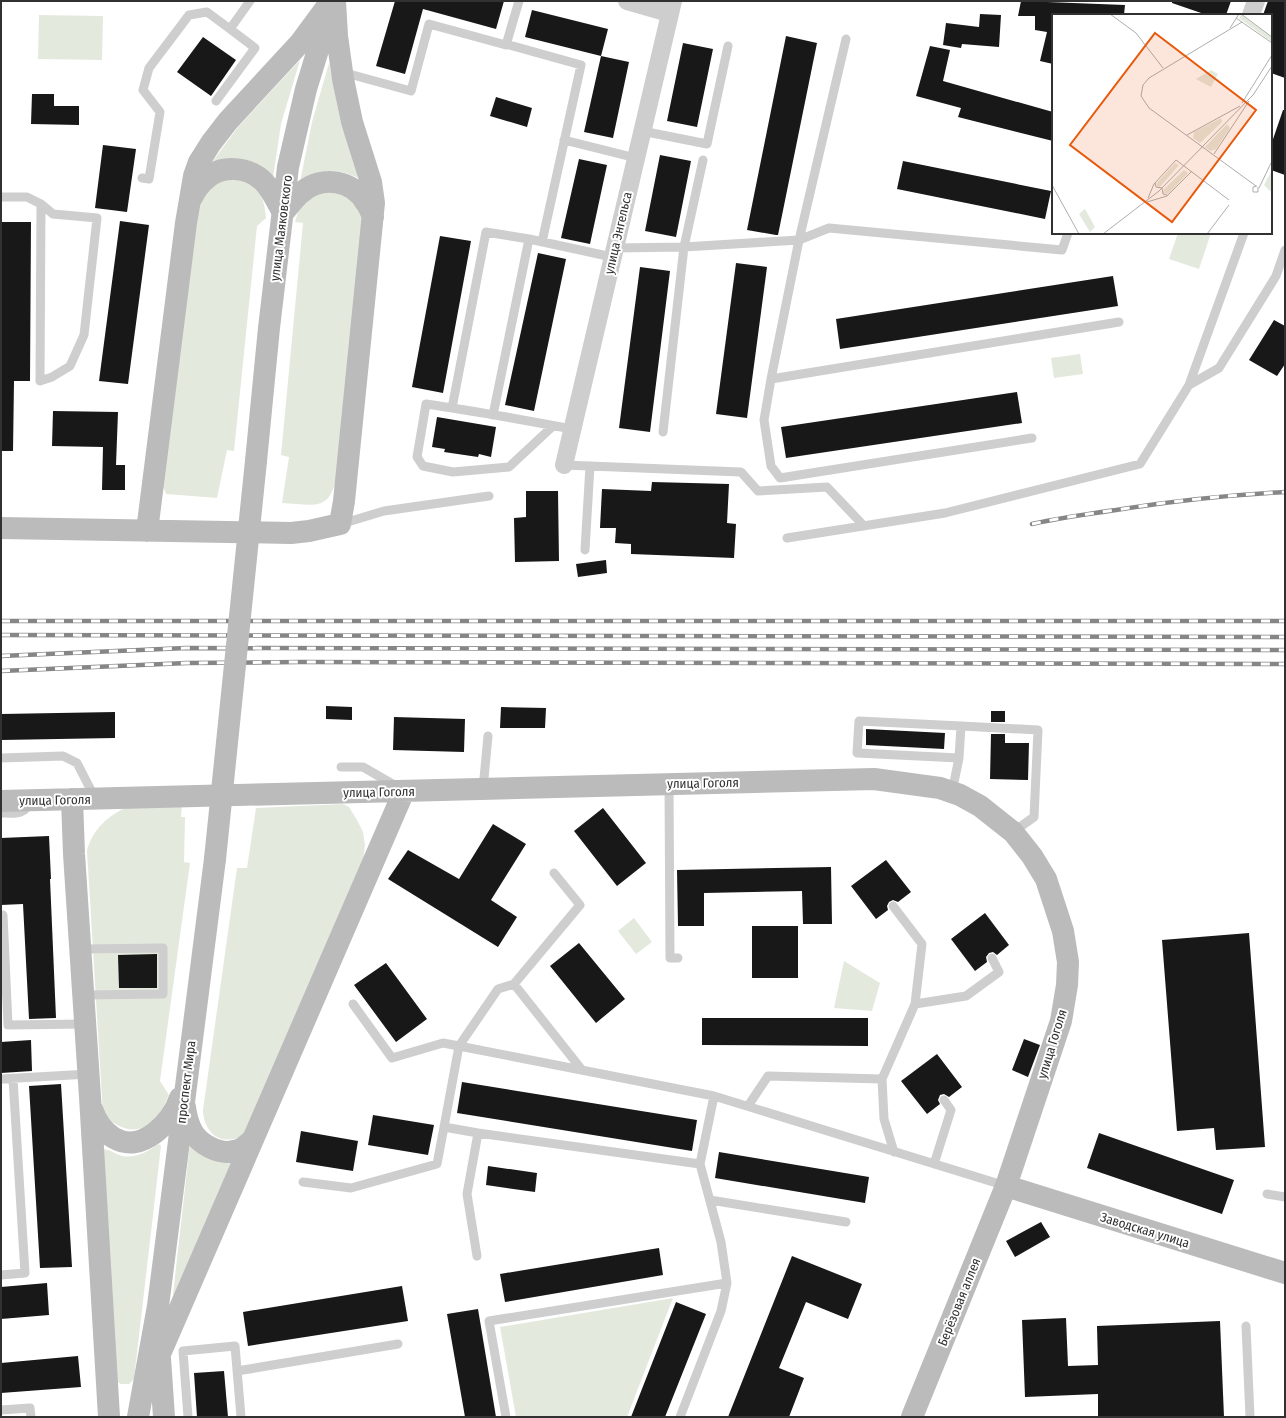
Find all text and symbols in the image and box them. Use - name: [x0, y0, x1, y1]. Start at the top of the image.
- inset map: [1052, 14, 1272, 234]
- street label: улица Маяковского: [267, 174, 295, 282]
- street label: улица Энгельса: [601, 190, 635, 276]
- street label: улица Гоголя: [667, 775, 739, 791]
- street label: улица Гоголя: [343, 784, 415, 800]
- street label: улица Гоголя: [19, 792, 91, 808]
- street label: улица Гоголя: [1034, 1008, 1070, 1080]
- street label: проспект Мира: [173, 1040, 199, 1124]
- street label: Заводская улица: [1099, 1209, 1191, 1251]
- street label: Берёзовая аллея: [935, 1256, 983, 1348]

